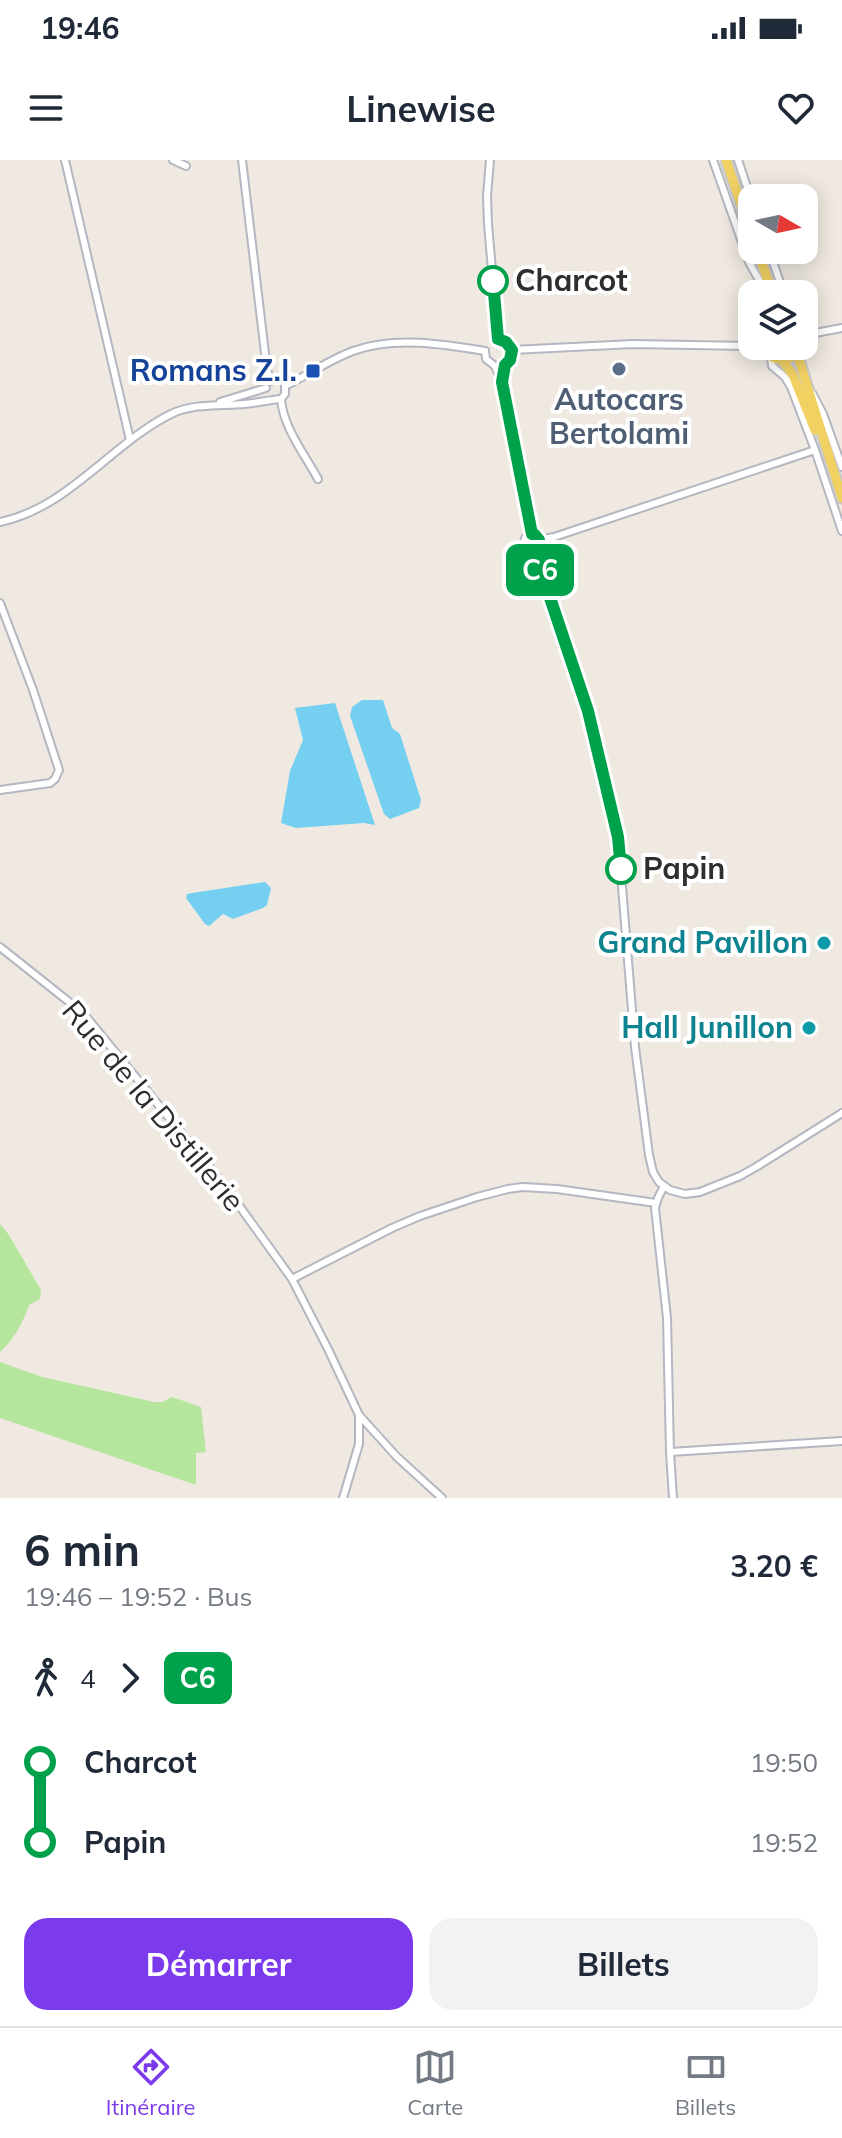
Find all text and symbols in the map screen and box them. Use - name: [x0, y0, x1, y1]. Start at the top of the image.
- text: 19:46: [40, 9, 119, 47]
- icon: menu: [24, 86, 68, 130]
- text: Linewise: [346, 86, 496, 131]
- icon: heart: [774, 86, 818, 130]
- north arrow: [738, 184, 818, 264]
- map controls: [738, 184, 818, 360]
- place label: Charcot: [515, 261, 628, 299]
- marker: Charcot: [478, 266, 508, 296]
- button: layers: [738, 280, 818, 360]
- place label: Romans Z.I.: [130, 351, 297, 389]
- marker: Autocars Bertolami: [610, 360, 628, 378]
- marker: Romans Z.I.: [304, 362, 322, 380]
- place label: Autocars Bertolami: [549, 380, 689, 452]
- line badge: C6: [504, 544, 576, 596]
- text: C6: [522, 552, 558, 587]
- place label: Papin: [643, 849, 725, 887]
- marker: Papin: [606, 854, 636, 884]
- place label: Grand Pavillon: [597, 923, 808, 961]
- marker: Grand Pavillon: [815, 934, 833, 952]
- street label: Rue de la Distillerie: [54, 992, 253, 1219]
- place label: Hall Junillon: [621, 1008, 793, 1046]
- marker: Hall Junillon: [800, 1019, 818, 1037]
- text: 6 min: [24, 1522, 140, 1577]
- text: 3.20 €: [730, 1547, 818, 1585]
- text: 19:46 – 19:52 · Bus: [24, 1580, 253, 1613]
- icon: walk: [24, 1656, 68, 1700]
- icon: forward: [108, 1656, 152, 1700]
- text: C6: [180, 1660, 216, 1695]
- text: 4: [80, 1662, 96, 1695]
- text: Charcot: [84, 1743, 197, 1781]
- text: 19:50: [750, 1746, 818, 1779]
- text: Papin: [84, 1823, 166, 1861]
- text: 19:52: [750, 1826, 818, 1859]
- button: Démarrer: [24, 1918, 413, 2010]
- button: Billets: [429, 1918, 818, 2010]
- tab: Itinéraire: [106, 2045, 195, 2121]
- tab: Carte: [407, 2045, 463, 2121]
- tab: Billets: [675, 2045, 736, 2121]

